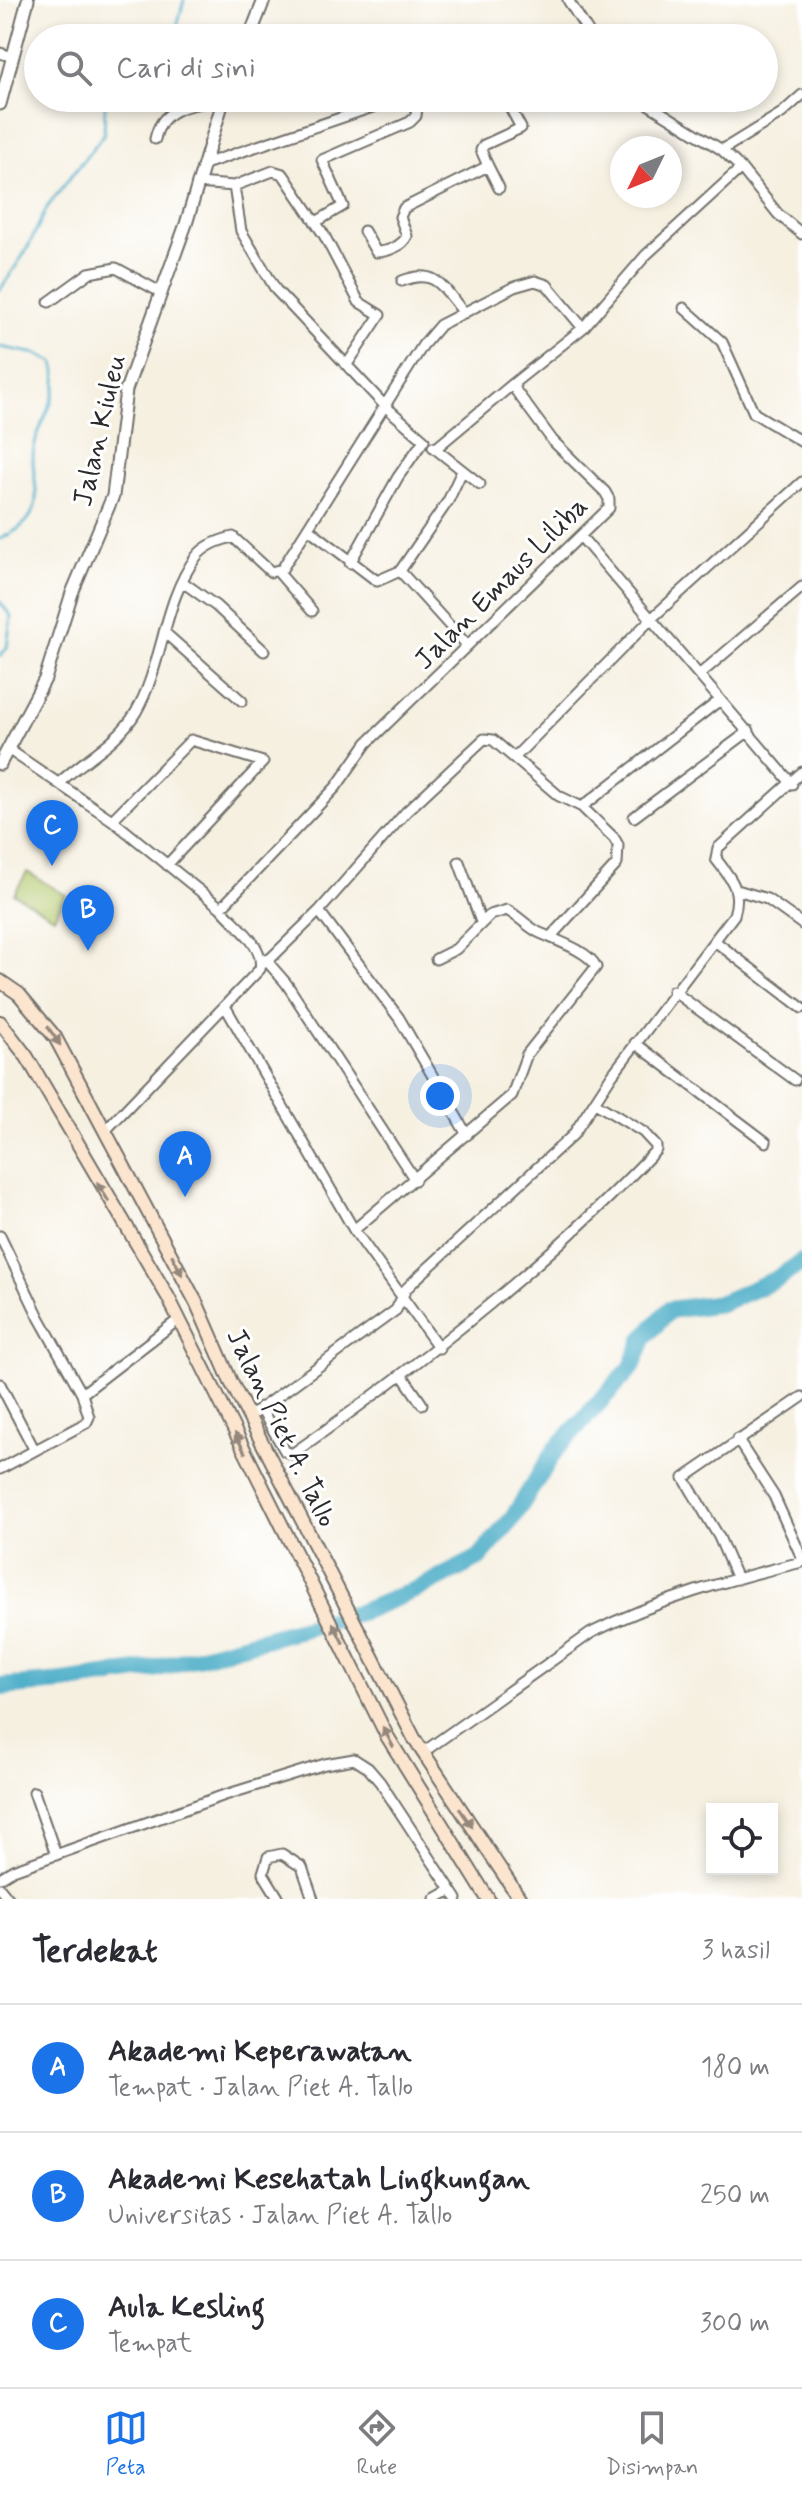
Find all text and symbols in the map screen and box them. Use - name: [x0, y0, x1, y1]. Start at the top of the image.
- search box: [24, 24, 778, 112]
- icon: search: [52, 46, 96, 90]
- text: Cari di sini: [116, 49, 256, 88]
- north arrow: [610, 136, 682, 208]
- street label: Jalan Kiuleu: [65, 351, 136, 510]
- street label: Jalan Emaus Liliba: [407, 489, 597, 679]
- pin: C: [26, 800, 78, 866]
- pin: B: [62, 885, 114, 951]
- one-way arrow: [46, 1026, 61, 1047]
- your location: [420, 1076, 460, 1116]
- pin: A: [159, 1131, 211, 1197]
- one-way arrow: [96, 1181, 111, 1202]
- one-way arrow: [170, 1254, 183, 1277]
- street label: Jalan Piet A. Tallo: [217, 1323, 345, 1534]
- one-way arrow: [234, 1431, 247, 1454]
- one-way arrow: [331, 1622, 344, 1645]
- one-way arrow: [381, 1725, 394, 1748]
- map controls: [706, 1803, 778, 1875]
- button: locate: [706, 1803, 778, 1875]
- one-way arrow: [458, 1807, 473, 1828]
- text: Terdekat: [32, 1929, 158, 1974]
- text: 3 hasil: [702, 1934, 770, 1968]
- text: Akademi Keperawatan: [108, 2032, 412, 2071]
- text: A: [49, 2051, 67, 2085]
- text: 180 m: [701, 2051, 770, 2085]
- text: Tempat · Jalan Piet A. Tallo: [108, 2071, 413, 2105]
- text: Akademi Kesehatah Lingkungan: [108, 2160, 530, 2199]
- text: B: [50, 2179, 66, 2213]
- text: 250 m: [700, 2179, 770, 2213]
- text: Universitas · Jalan Piet A. Tallo: [108, 2199, 452, 2233]
- text: Aula Kesling: [108, 2288, 265, 2327]
- text: C: [49, 2307, 67, 2341]
- text: 300 m: [700, 2307, 770, 2341]
- text: Tempat: [108, 2327, 192, 2361]
- tab: Peta: [104, 2406, 148, 2482]
- tab: Rute: [355, 2406, 399, 2482]
- tab: Disimpan: [606, 2406, 698, 2482]

